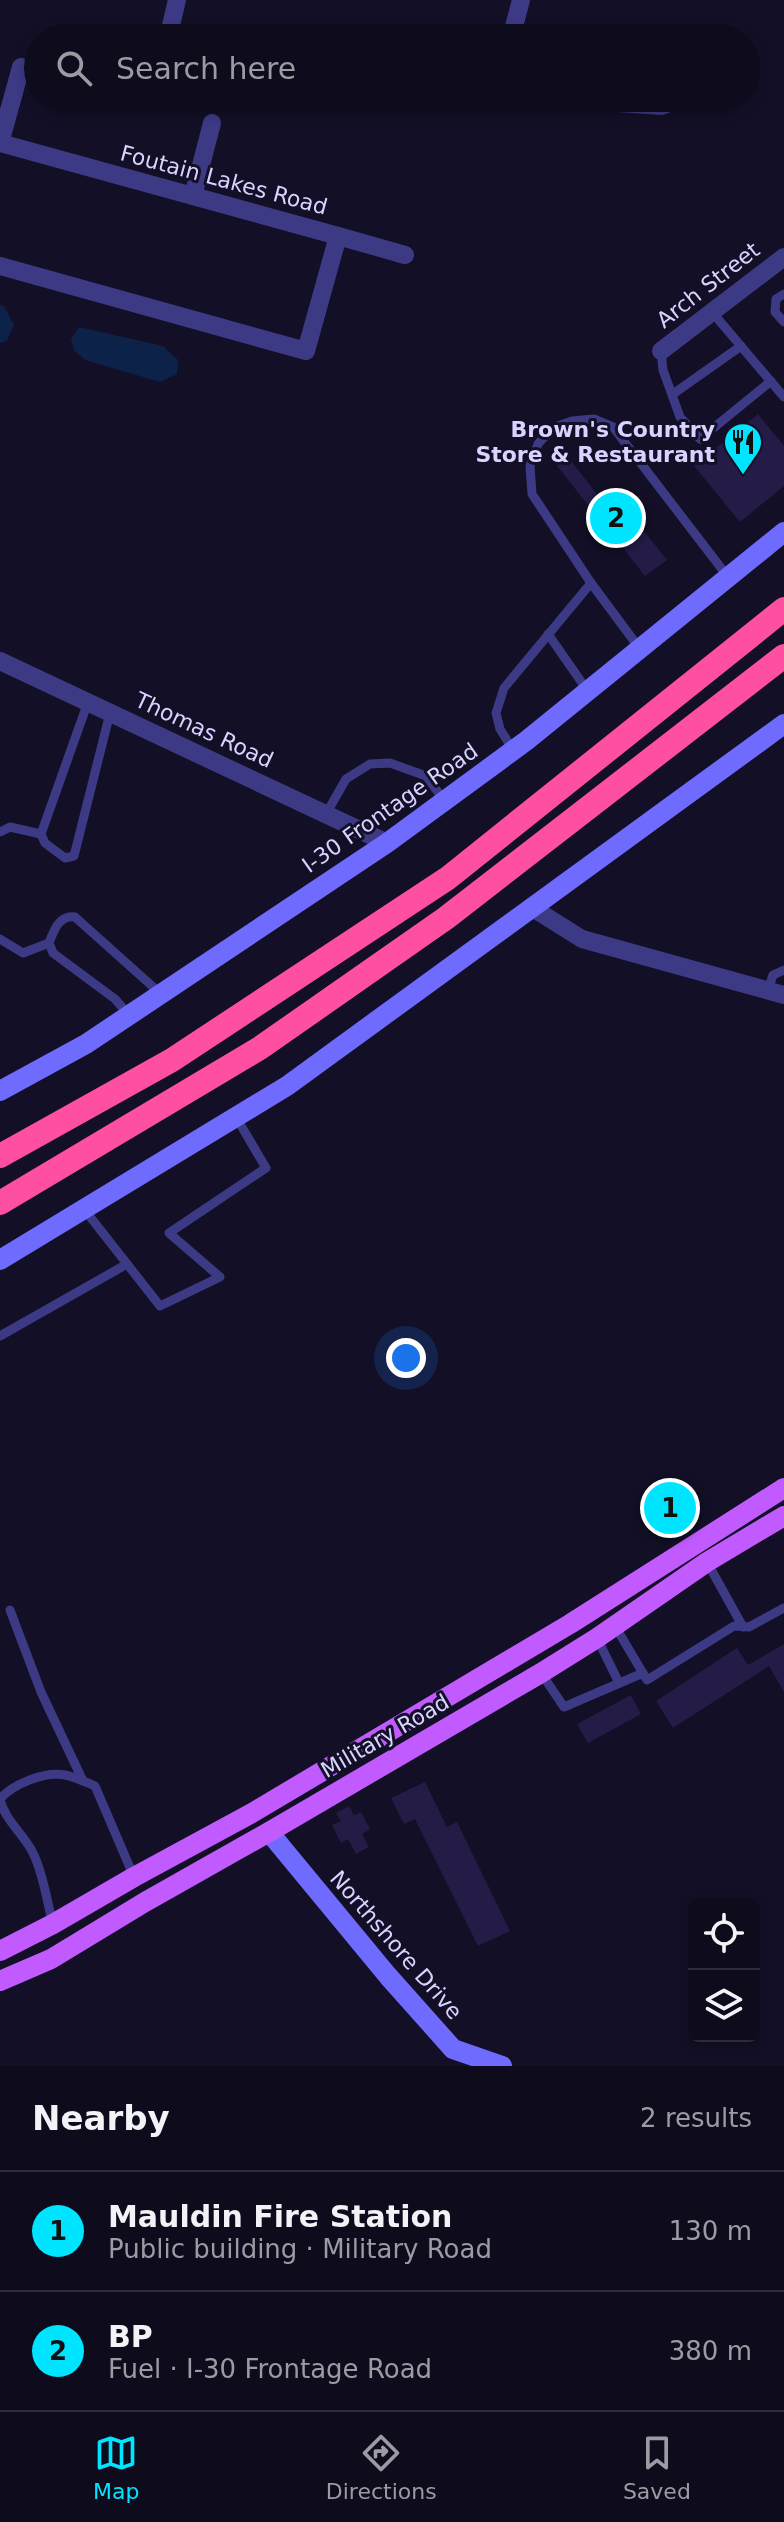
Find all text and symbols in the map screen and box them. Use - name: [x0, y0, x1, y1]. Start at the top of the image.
- search box: [24, 24, 760, 112]
- icon: search: [52, 46, 96, 90]
- text: Search here: [116, 51, 296, 86]
- street label: Foutain Lakes Road: [118, 140, 330, 220]
- street label: Arch Street: [652, 237, 765, 333]
- place label: Brown's Country Store & Restaurant: [475, 417, 715, 467]
- restaurant icon: Brown's Country Store & Restaurant: [722, 421, 764, 476]
- pin: 2: [590, 488, 642, 548]
- street label: Thomas Road: [130, 687, 277, 773]
- street label: I-30 Frontage Road: [298, 738, 482, 878]
- your location: [386, 1338, 426, 1378]
- pin: 1: [644, 1478, 696, 1538]
- street label: Military Road: [317, 1689, 453, 1783]
- street label: Northshore Drive: [325, 1866, 467, 2024]
- map controls: [688, 1898, 760, 2042]
- button: locate: [688, 1898, 760, 1970]
- button: layers: [688, 1970, 760, 2042]
- text: Nearby: [32, 2098, 170, 2138]
- text: 2 results: [640, 2103, 752, 2133]
- text: Mauldin Fire Station: [108, 2199, 452, 2234]
- text: 1: [49, 2216, 67, 2246]
- text: 130 m: [669, 2216, 752, 2246]
- text: Public building · Military Road: [108, 2234, 492, 2264]
- text: BP: [108, 2319, 153, 2354]
- text: 2: [49, 2336, 67, 2366]
- text: 380 m: [669, 2336, 752, 2366]
- text: Fuel · I-30 Frontage Road: [108, 2354, 432, 2384]
- tab: Map: [93, 2431, 140, 2504]
- tab: Directions: [326, 2431, 437, 2504]
- tab: Saved: [623, 2431, 691, 2504]

